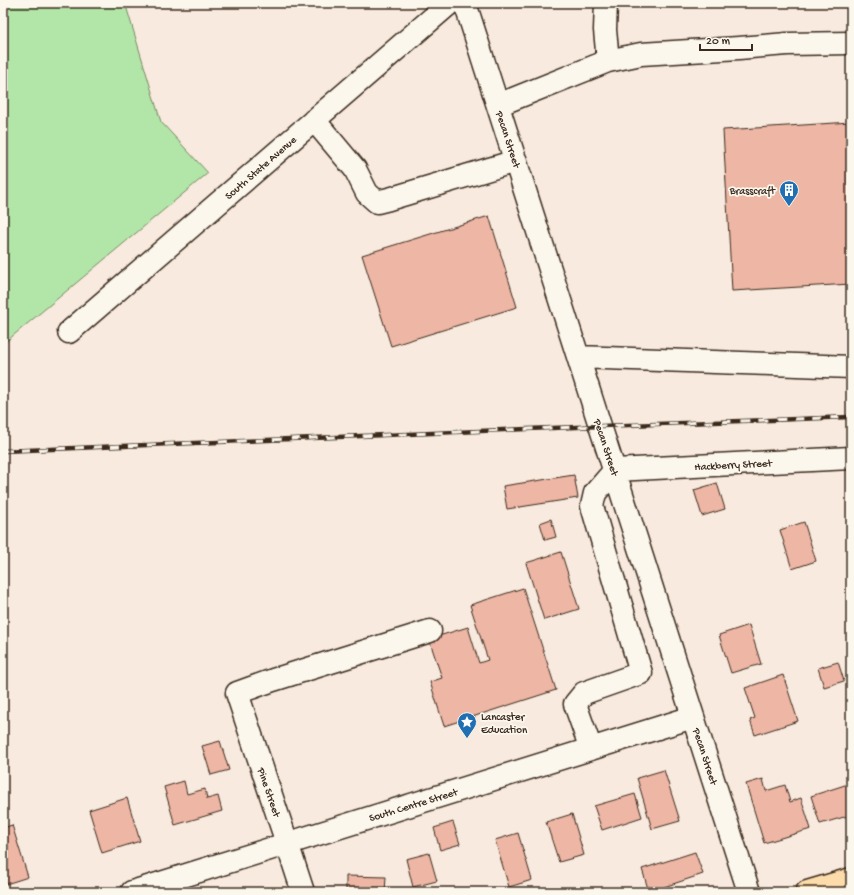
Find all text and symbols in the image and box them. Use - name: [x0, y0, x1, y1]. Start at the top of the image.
- scale bar: [700, 26, 752, 52]
- text: 20 m: [706, 35, 731, 49]
- street label: Pecan Street: [492, 109, 522, 171]
- street label: South State Avenue: [223, 134, 300, 203]
- building icon: Brasscraft: [778, 179, 800, 207]
- place label: Brasscraft: [729, 185, 777, 198]
- street label: Pecan Street: [590, 417, 620, 479]
- street label: Hackberry Street: [694, 458, 774, 474]
- place icon: Lancaster Education: [456, 711, 478, 739]
- place label: Lancaster Education: [481, 712, 528, 737]
- street label: Pecan Street: [689, 726, 719, 788]
- street label: Pine Street: [254, 766, 283, 820]
- street label: South Centre Street: [368, 786, 461, 825]

